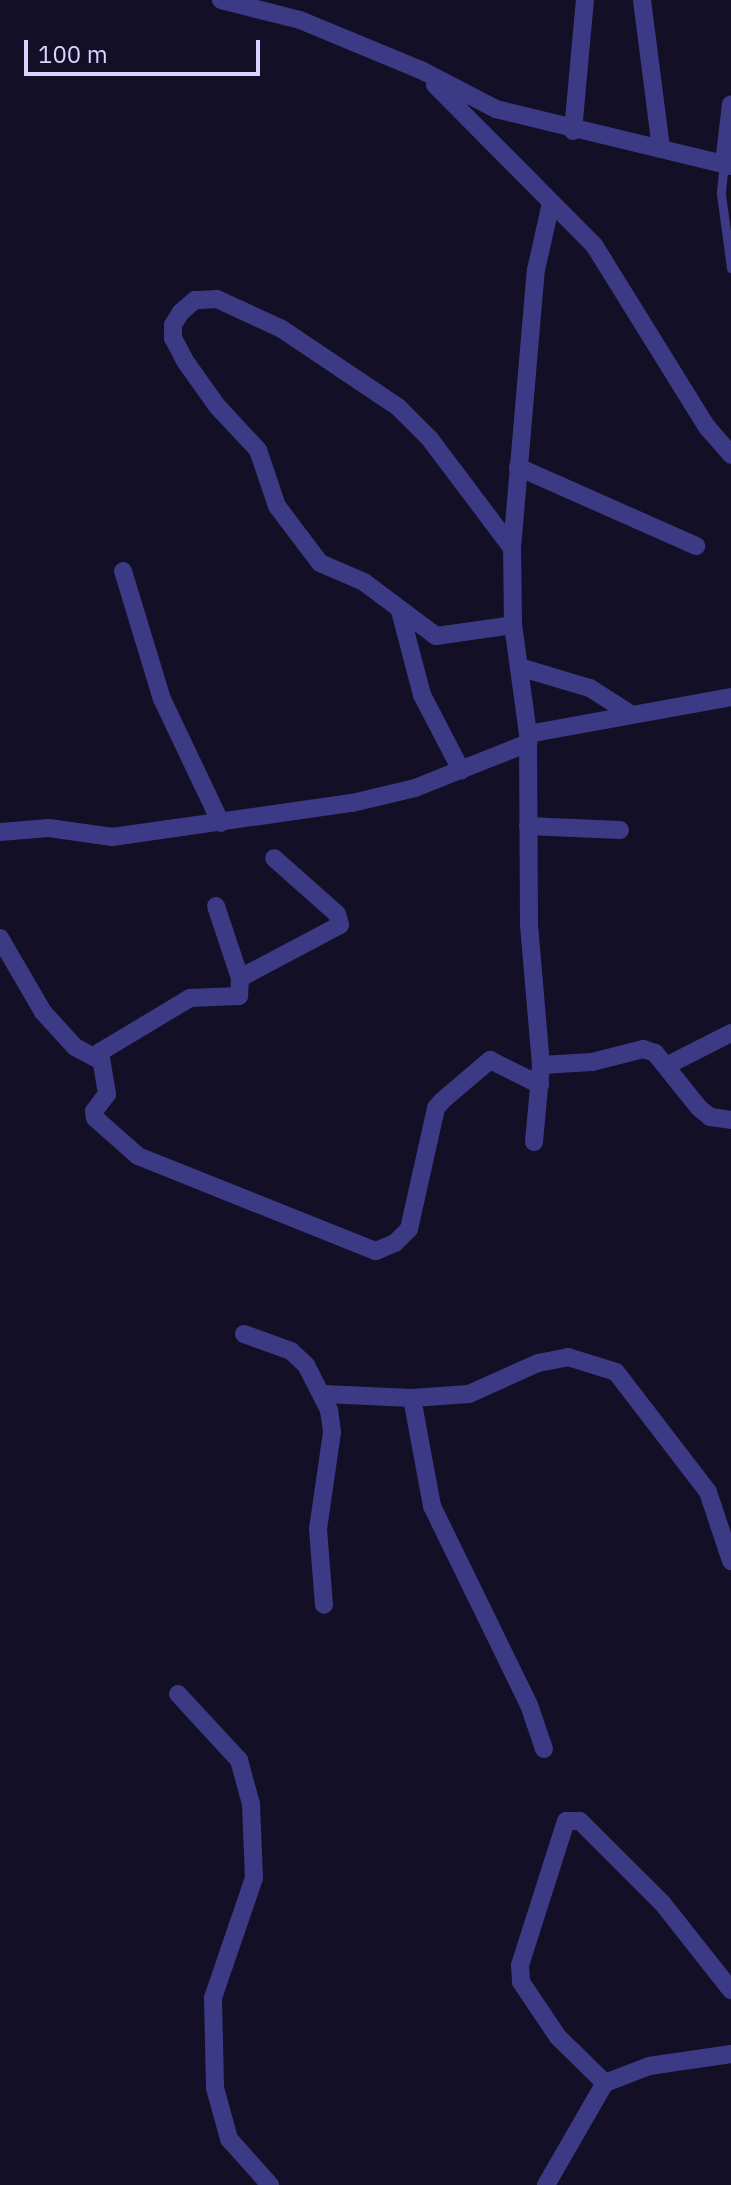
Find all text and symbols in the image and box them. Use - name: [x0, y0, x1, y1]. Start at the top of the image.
- scale bar: [28, 24, 264, 74]
- text: 100 m: [38, 38, 108, 70]

